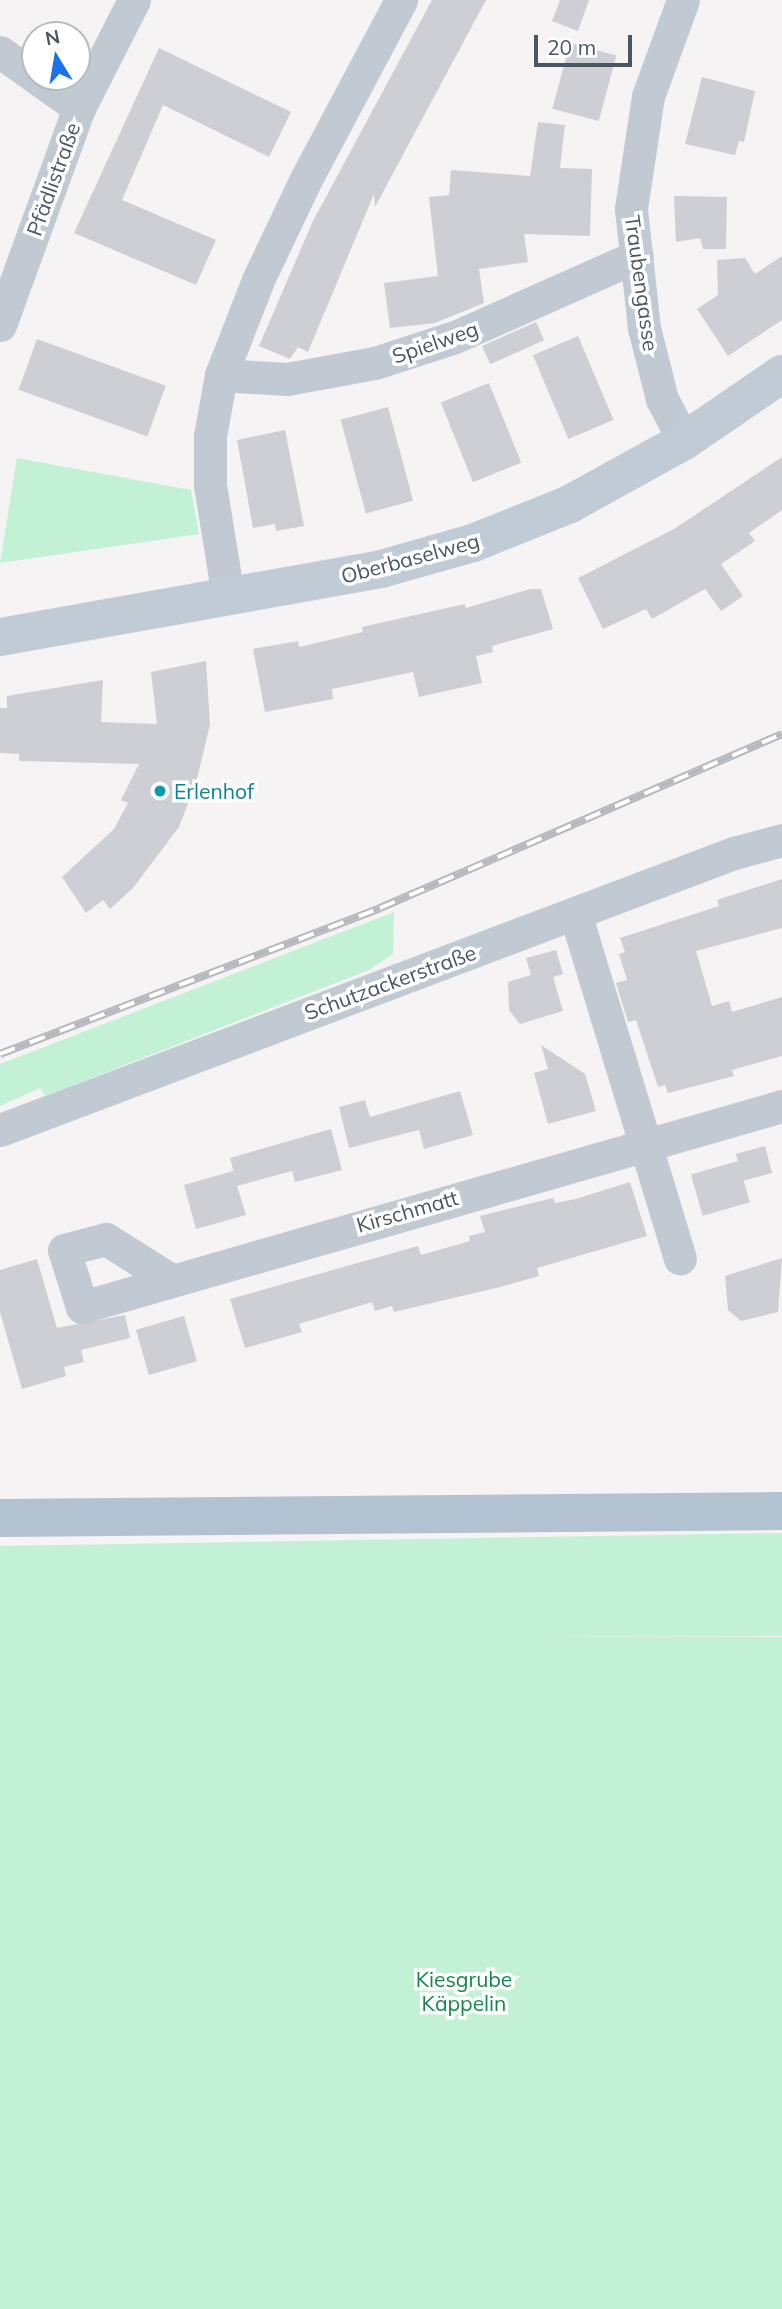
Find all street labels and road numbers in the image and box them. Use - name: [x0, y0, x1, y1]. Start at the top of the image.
- street label: Pfädlistraße: [21, 119, 85, 239]
- street label: Traubengasse: [620, 213, 664, 353]
- street label: Spielweg: [389, 316, 481, 368]
- street label: Oberbaselweg: [338, 527, 482, 589]
- street label: Schutzackerstraße: [301, 939, 479, 1025]
- street label: Kirschmatt: [353, 1184, 461, 1238]

